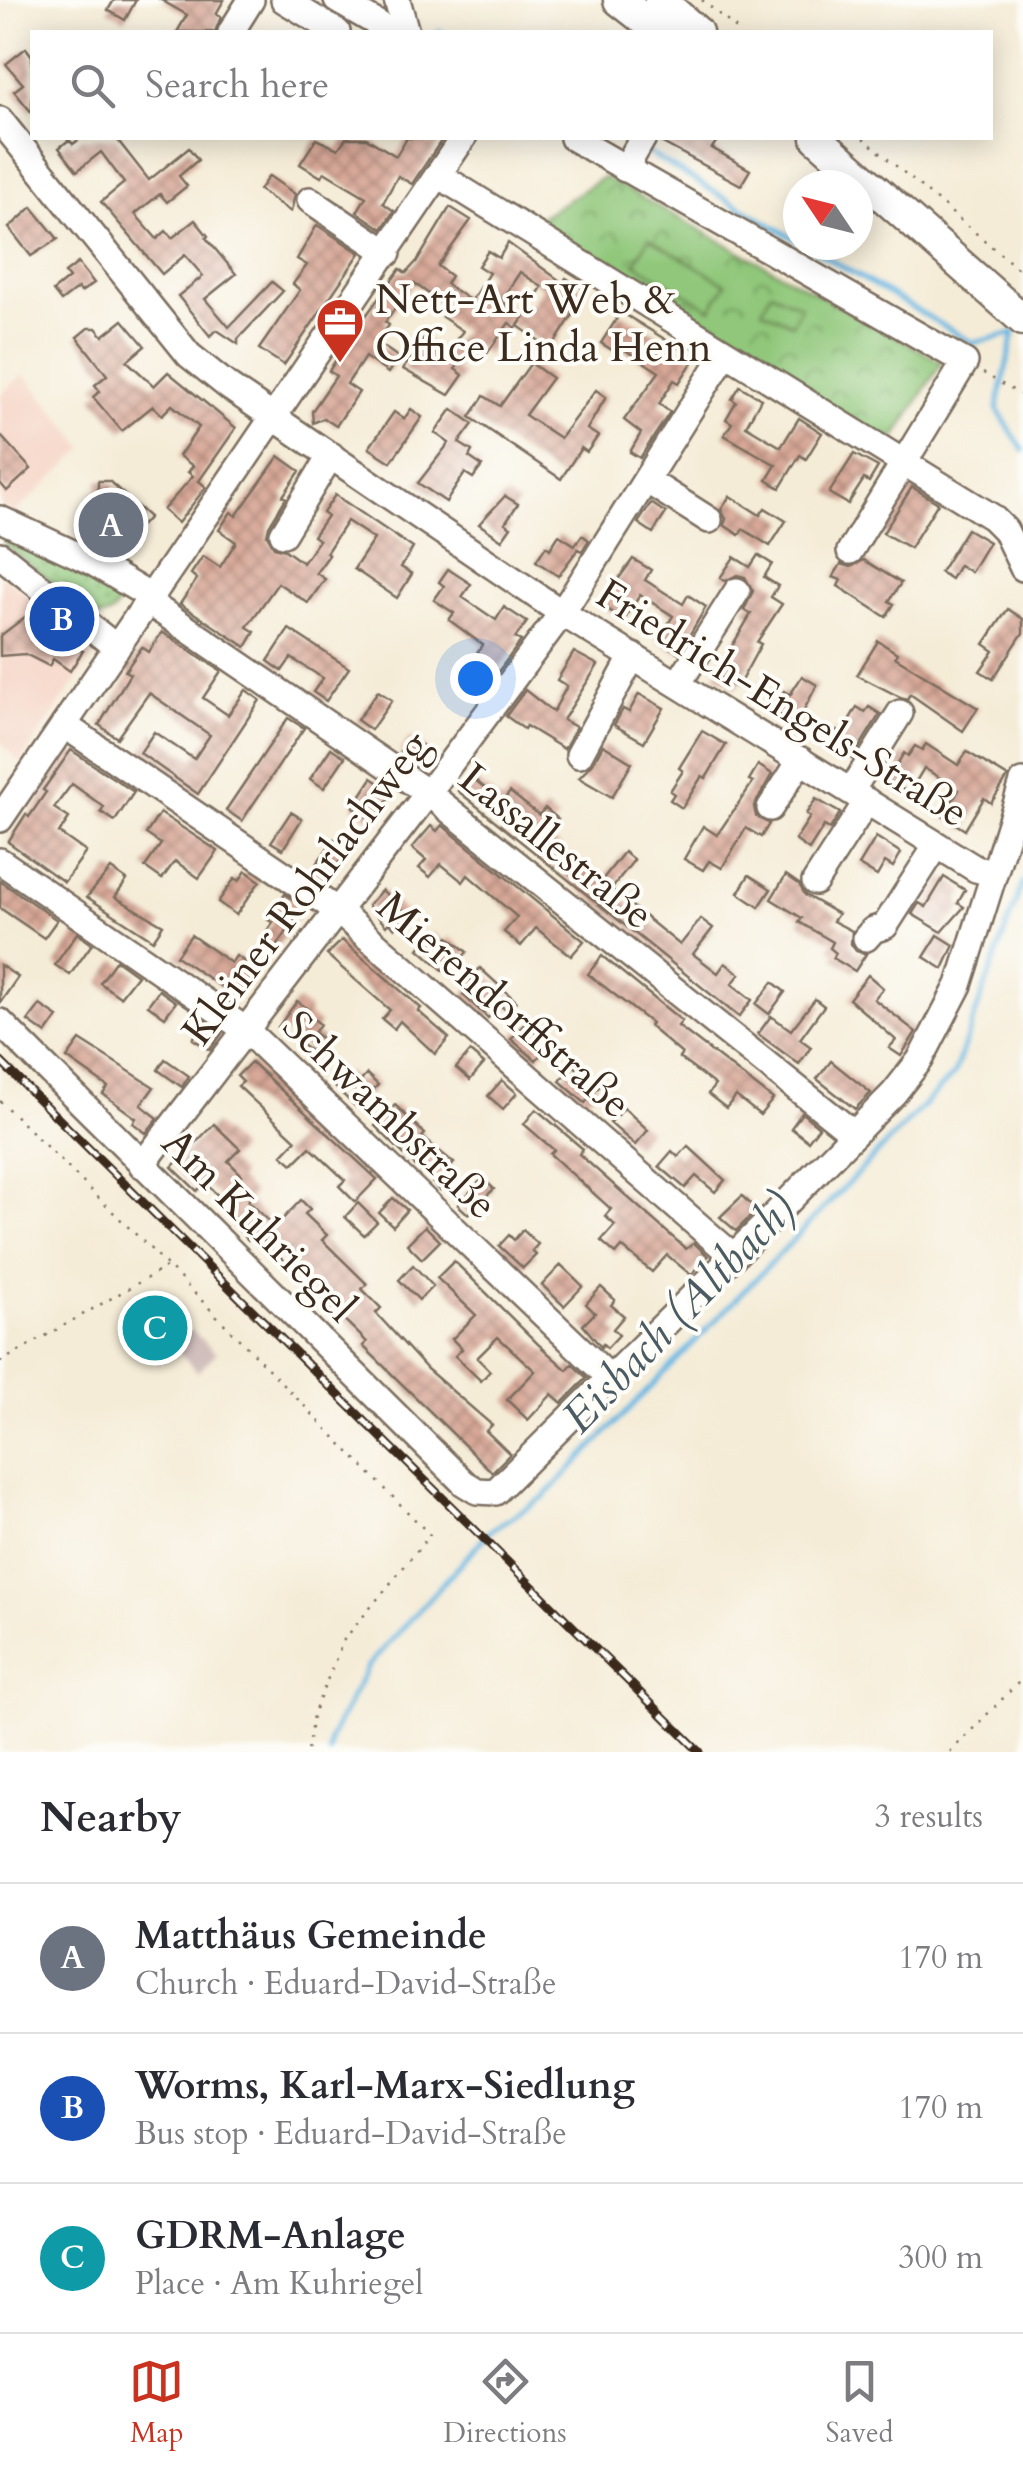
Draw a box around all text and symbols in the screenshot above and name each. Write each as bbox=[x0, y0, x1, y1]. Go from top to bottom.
search box bbox=[30, 30, 993, 140]
icon: search bbox=[65, 58, 120, 113]
text: Search here bbox=[145, 59, 329, 111]
north arrow bbox=[783, 170, 873, 260]
place label: Nett-Art Web & Office Linda Henn bbox=[375, 271, 712, 376]
office icon: Nett-Art Web & Office Linda Henn bbox=[314, 296, 366, 364]
pin: A bbox=[78, 488, 144, 562]
street label: Friedrich-Engels-Straße bbox=[585, 566, 979, 841]
pin: B bbox=[30, 582, 94, 656]
your location bbox=[450, 653, 501, 704]
street label: Kleiner Rohrlachweg bbox=[169, 719, 444, 1057]
street label: Lassallestraße bbox=[447, 750, 665, 942]
street label: Mierendorffstraße bbox=[365, 879, 643, 1131]
street label: Schwambstraße bbox=[270, 998, 510, 1232]
street label: Am Kuhriegel bbox=[149, 1115, 369, 1335]
water label: Eisbach (Altbach) bbox=[549, 1180, 809, 1446]
pin: C bbox=[122, 1290, 188, 1366]
text: Nearby bbox=[40, 1789, 182, 1846]
text: 3 results bbox=[875, 1795, 983, 1839]
text: Matthäus Gemeinde bbox=[135, 1910, 487, 1962]
text: A bbox=[60, 1936, 85, 1980]
text: 170 m bbox=[898, 1936, 983, 1980]
text: Church · Eduard-David-Straße bbox=[135, 1962, 556, 2006]
text: Worms, Karl-Marx-Siedlung bbox=[135, 2060, 635, 2112]
text: B bbox=[61, 2086, 84, 2130]
text: 170 m bbox=[898, 2086, 983, 2130]
text: Bus stop · Eduard-David-Straße bbox=[135, 2112, 567, 2156]
text: GDRM-Anlage bbox=[135, 2210, 406, 2262]
text: C bbox=[60, 2236, 85, 2280]
text: 300 m bbox=[898, 2236, 983, 2280]
text: Place · Am Kuhriegel bbox=[135, 2262, 424, 2306]
tab: Map bbox=[129, 2354, 184, 2452]
tab: Directions bbox=[443, 2354, 567, 2452]
tab: Saved bbox=[826, 2354, 894, 2452]

